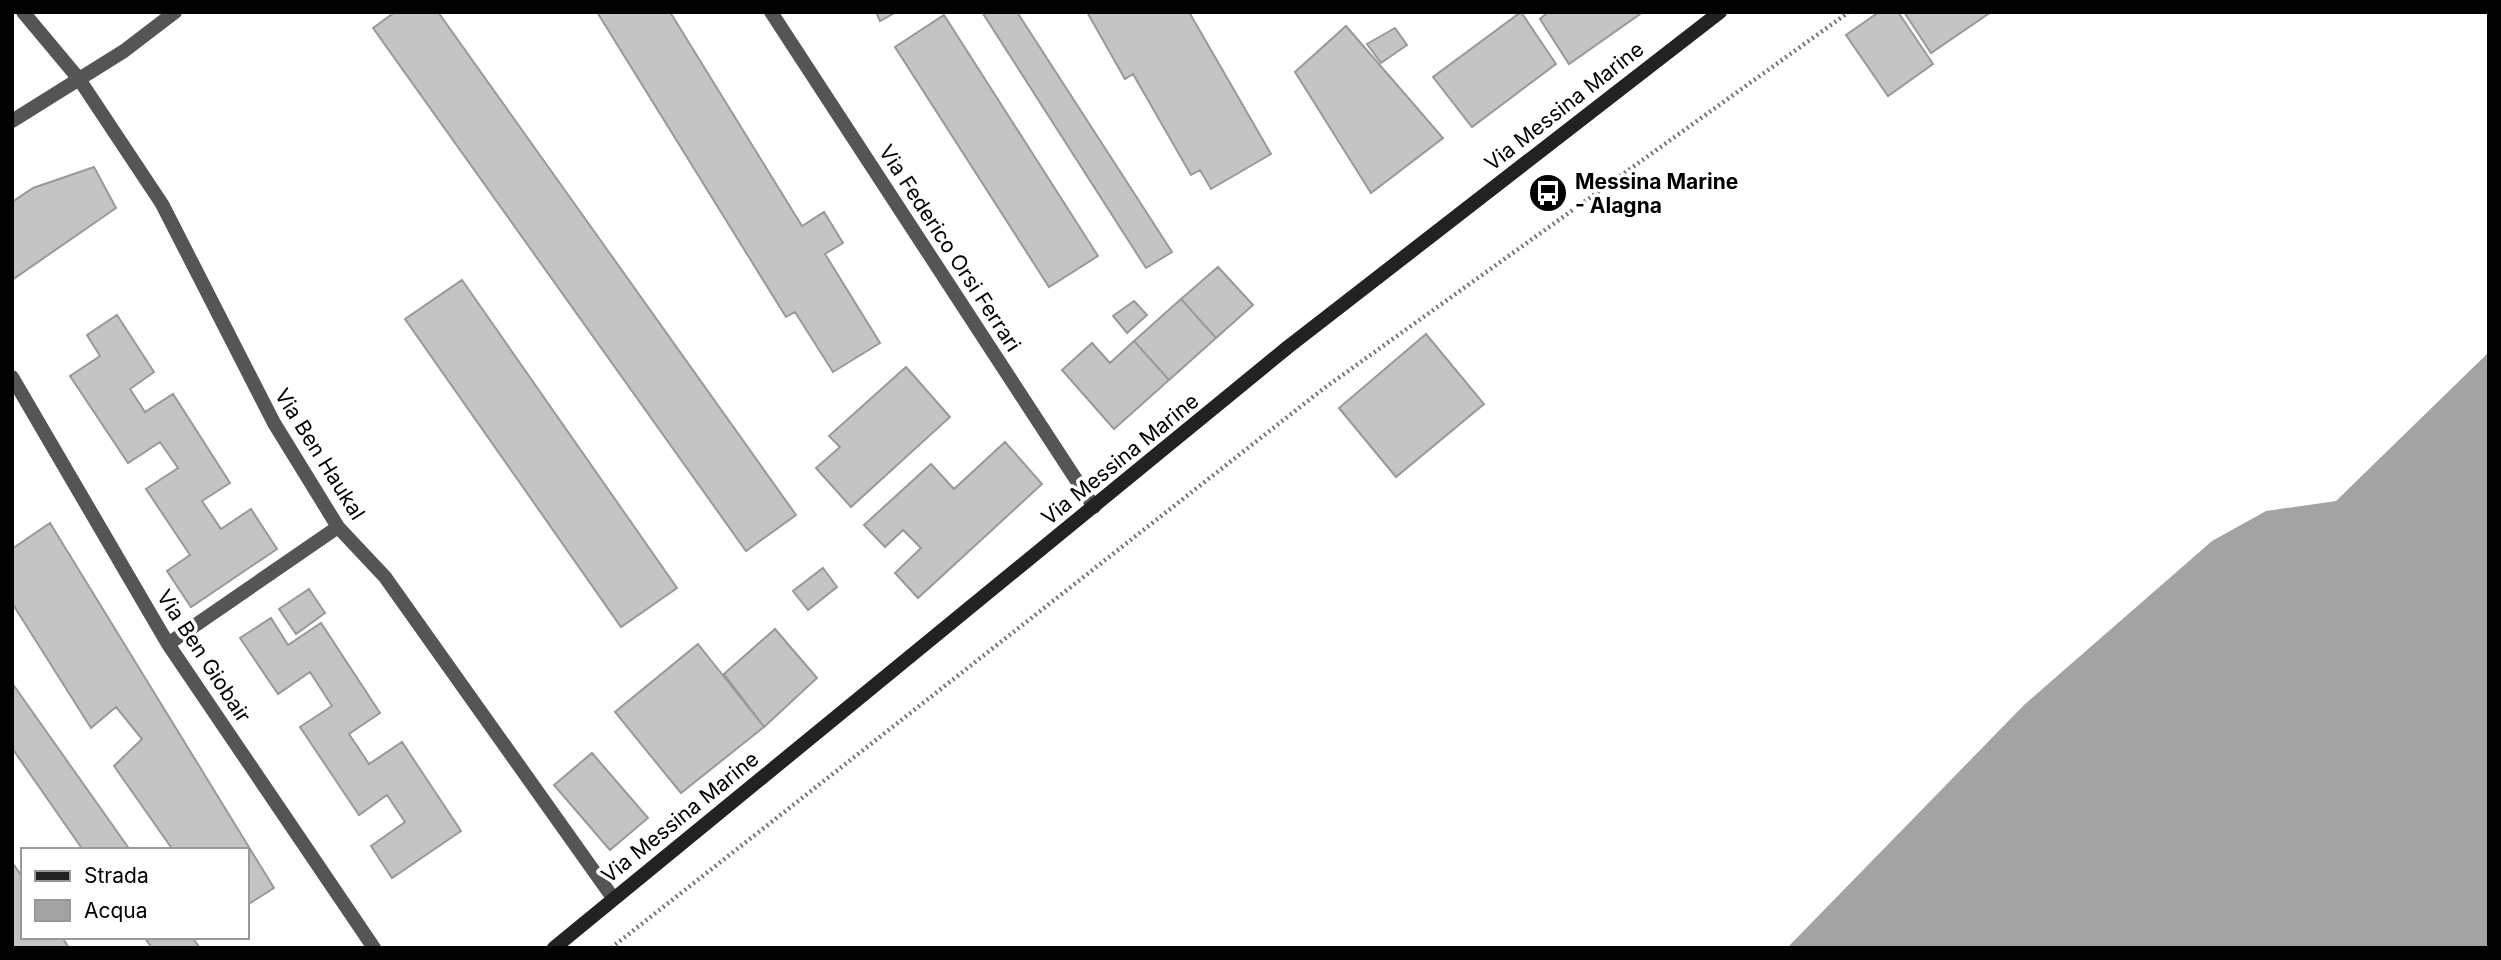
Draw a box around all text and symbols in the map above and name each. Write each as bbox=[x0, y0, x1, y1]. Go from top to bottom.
street label: Via Messina Marine bbox=[1480, 36, 1648, 176]
street label: Via Federico Orsi Ferrari bbox=[874, 140, 1026, 356]
place label: Messina Marine - Alagna bbox=[1575, 169, 1738, 218]
bus stop icon: Messina Marine - Alagna bbox=[1527, 172, 1569, 214]
street label: Via Ben Haukal bbox=[270, 384, 370, 524]
street label: Via Messina Marine bbox=[1037, 388, 1203, 530]
street label: Via Ben Giobair bbox=[152, 585, 256, 727]
street label: Via Messina Marine bbox=[597, 746, 763, 888]
legend bbox=[21, 848, 248, 939]
text: Strada bbox=[84, 863, 149, 888]
text: Acqua bbox=[84, 898, 148, 923]

